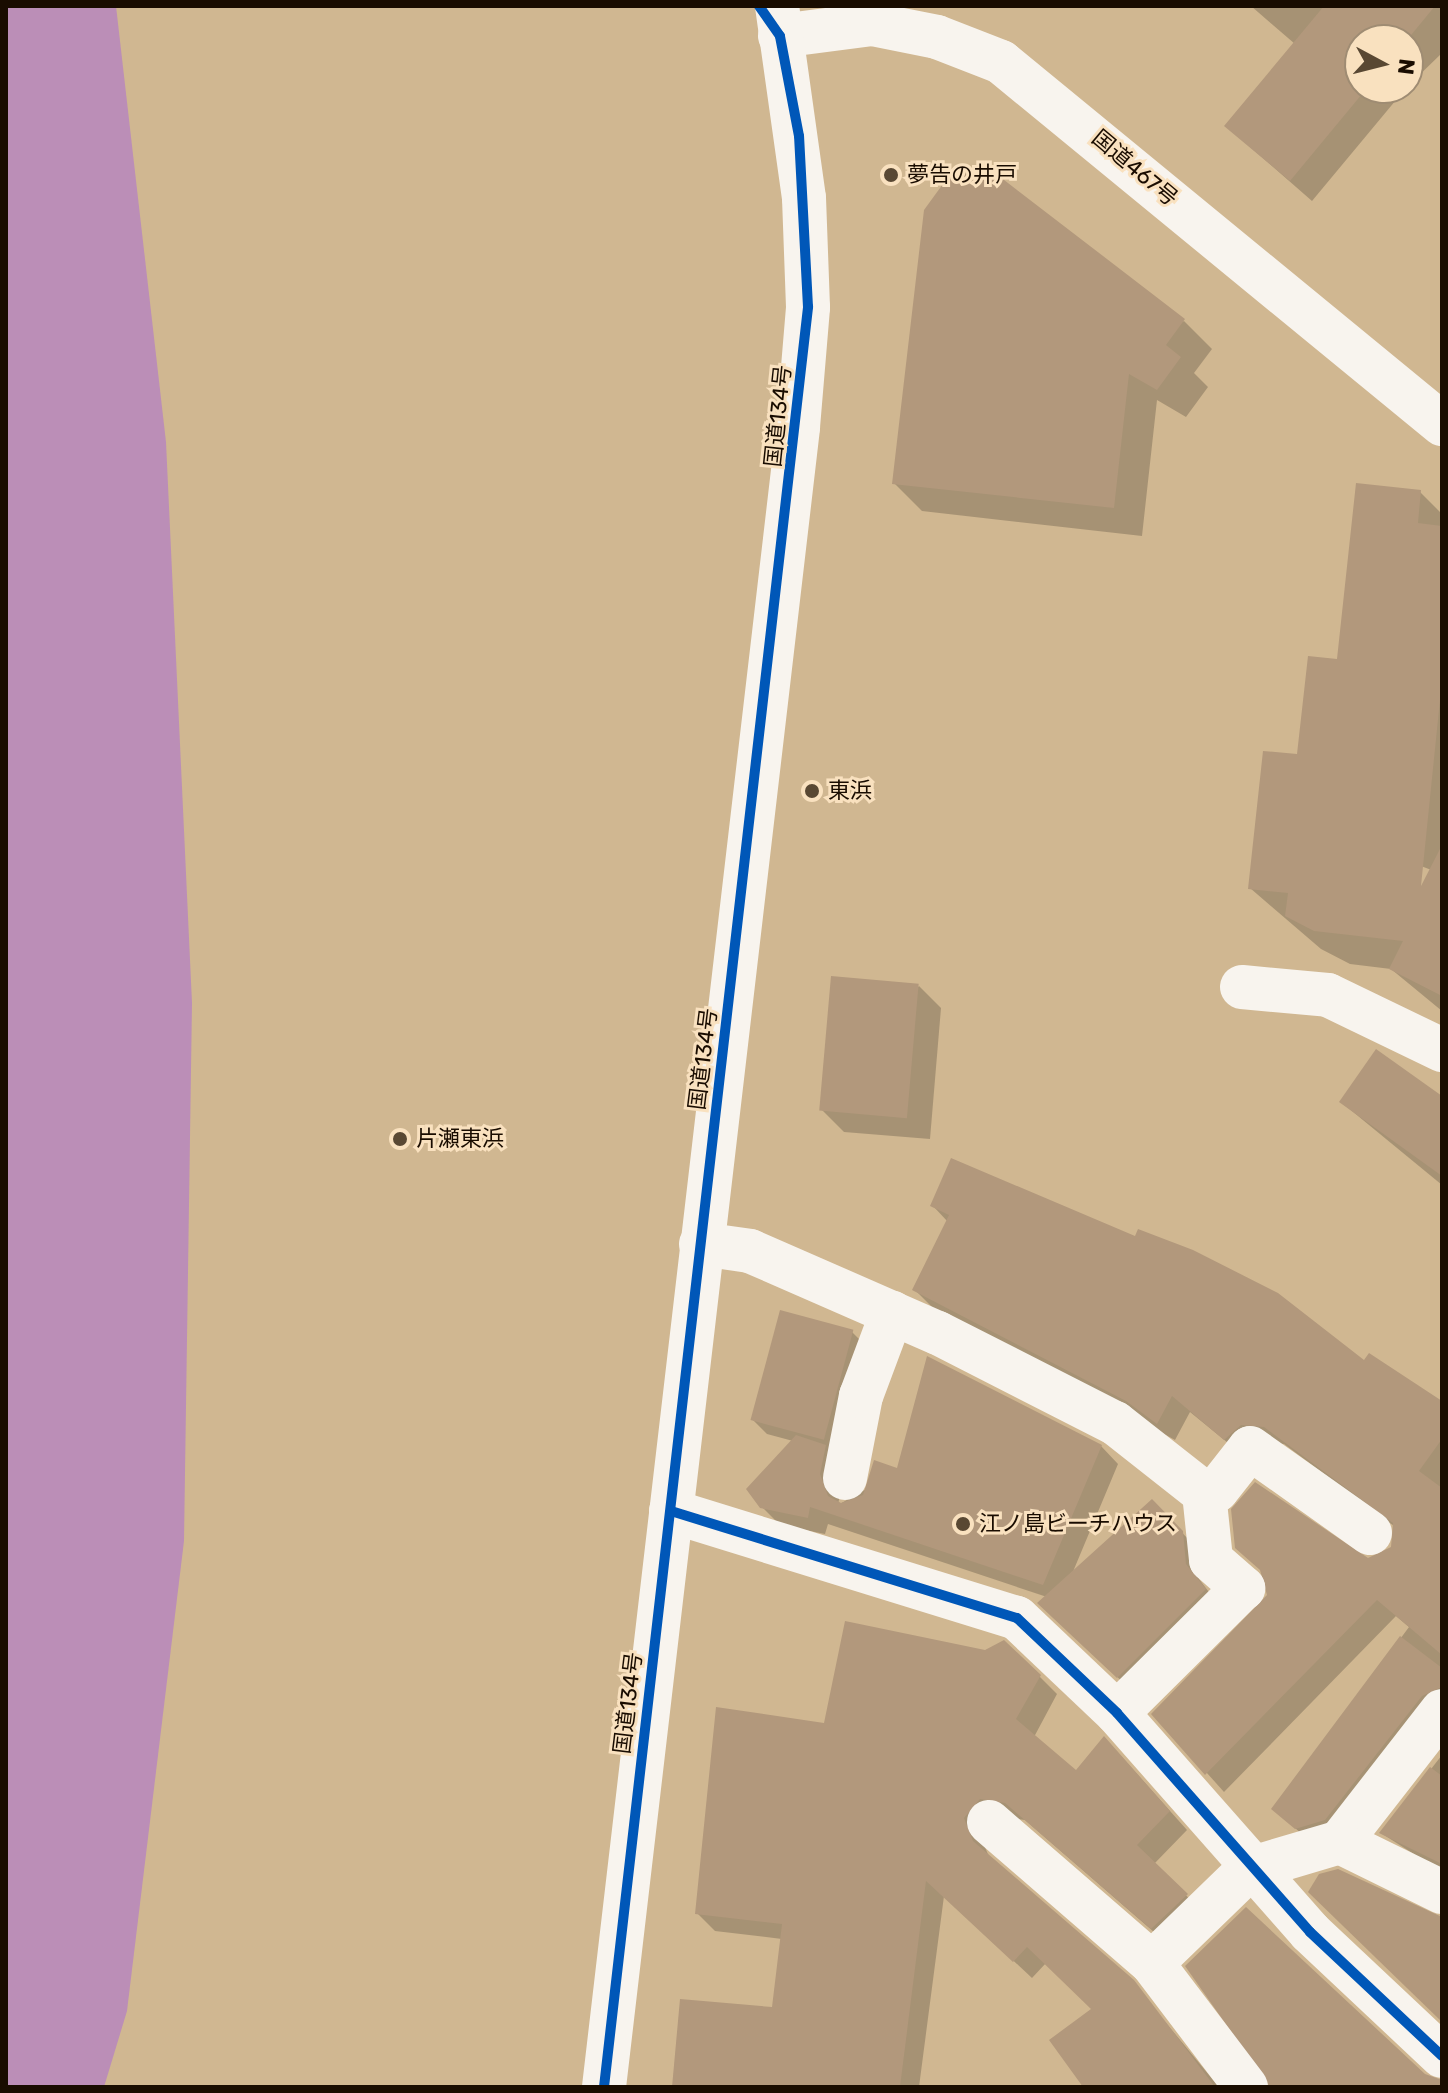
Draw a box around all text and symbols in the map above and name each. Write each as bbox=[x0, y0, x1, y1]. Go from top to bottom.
north arrow bbox=[1344, 24, 1424, 104]
text: N bbox=[1392, 57, 1421, 76]
street label: 国道467号 bbox=[1087, 125, 1183, 211]
place label: 夢告の井戸 bbox=[907, 162, 1017, 188]
marker: 夢告の井戸 bbox=[882, 166, 900, 184]
street label: 国道134号 bbox=[760, 364, 796, 468]
place label: 東浜 bbox=[828, 778, 872, 804]
marker: 東浜 bbox=[803, 782, 821, 800]
street label: 国道134号 bbox=[684, 1007, 722, 1111]
place label: 片瀬東浜 bbox=[416, 1126, 504, 1152]
marker: 片瀬東浜 bbox=[391, 1130, 409, 1148]
place label: 江ノ島ビーチハウス bbox=[979, 1511, 1177, 1537]
marker: 江ノ島ビーチハウス bbox=[954, 1515, 972, 1533]
street label: 国道134号 bbox=[609, 1651, 647, 1755]

